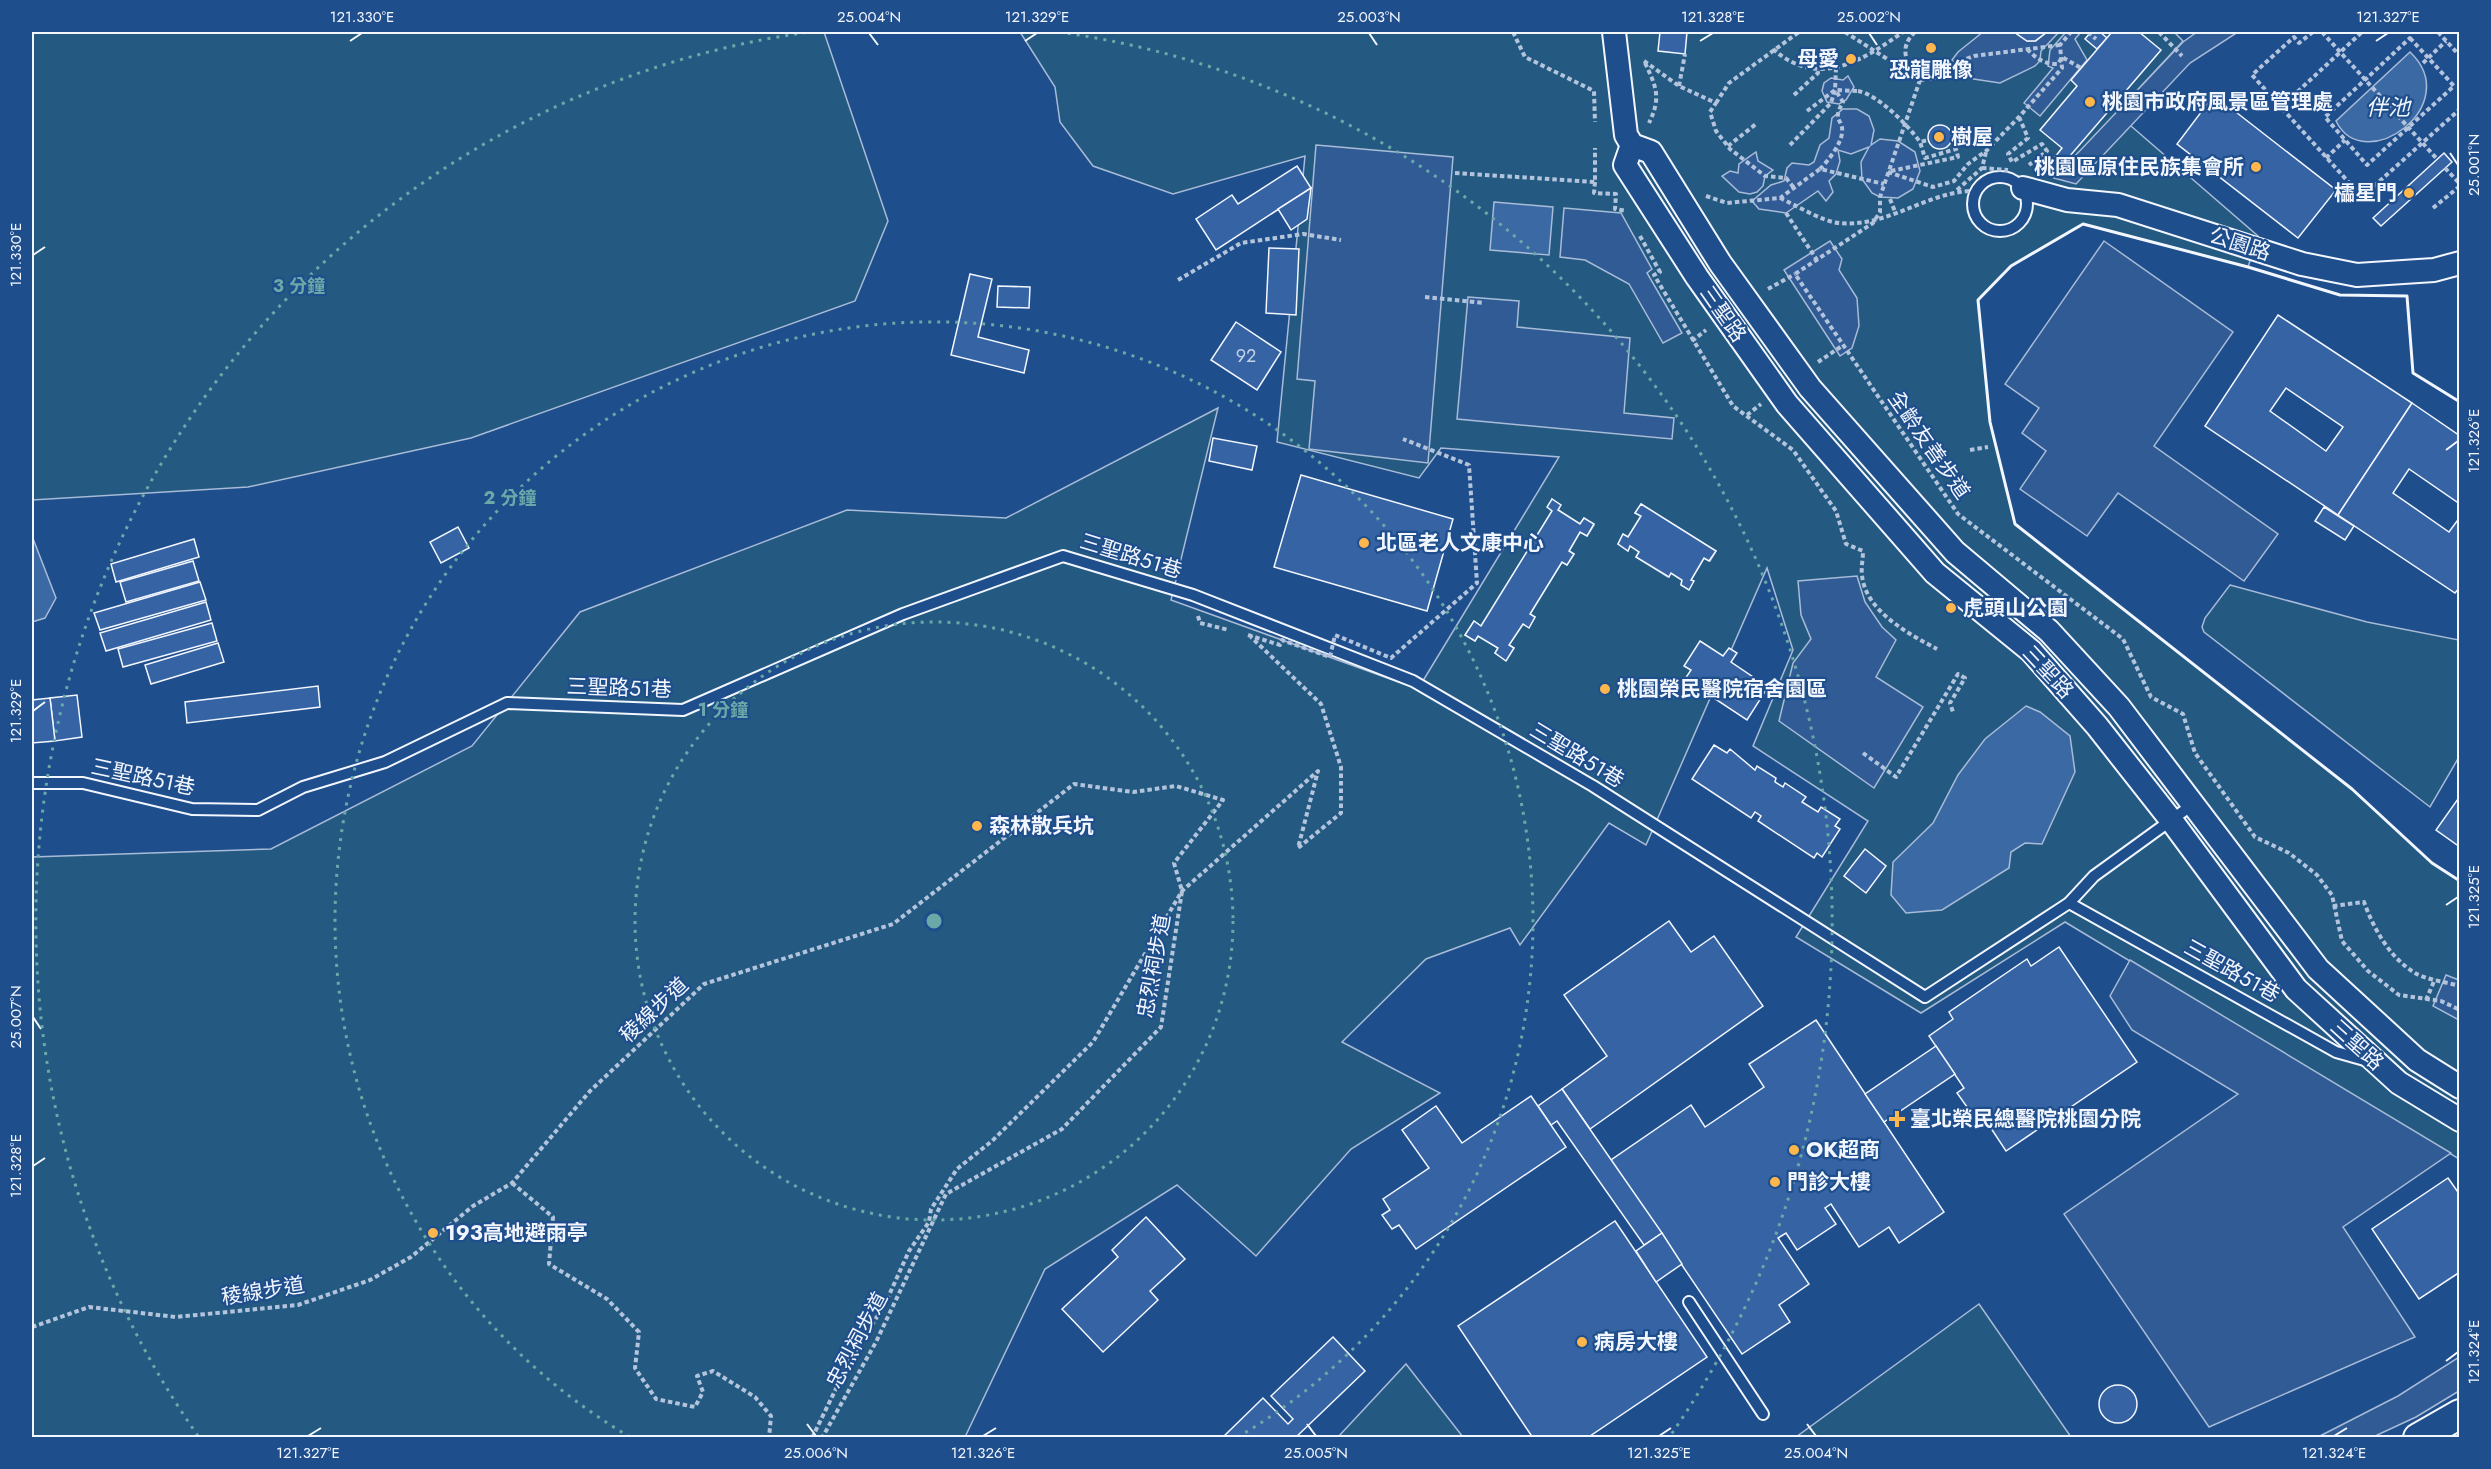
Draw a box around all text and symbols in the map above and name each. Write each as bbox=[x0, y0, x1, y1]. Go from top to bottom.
text: 121.330°E bbox=[330, 6, 394, 28]
text: 25.004°N bbox=[837, 6, 901, 28]
text: 121.329°E bbox=[1005, 6, 1069, 28]
text: 25.003°N bbox=[1337, 6, 1401, 28]
text: 121.328°E bbox=[1681, 6, 1745, 28]
text: 25.002°N bbox=[1837, 6, 1901, 28]
text: 121.327°E bbox=[2356, 6, 2420, 28]
marker: 恐龍雕像 bbox=[1924, 41, 1938, 55]
place label: 母愛 bbox=[1797, 44, 1839, 74]
marker: 母愛 bbox=[1844, 52, 1858, 66]
place label: 恐龍雕像 bbox=[1889, 55, 1973, 85]
place label: 桃園市政府風景區管理處 bbox=[2102, 87, 2333, 117]
water label: 伴池 bbox=[2366, 91, 2412, 123]
marker: 桃園市政府風景區管理處 bbox=[2083, 95, 2097, 109]
place label: 樹屋 bbox=[1951, 122, 1993, 152]
marker: 樹屋 bbox=[1932, 130, 1946, 144]
text: 25.001°N bbox=[2463, 134, 2485, 196]
place label: 桃園區原住民族集會所 bbox=[2034, 152, 2244, 182]
marker: 桃園區原住民族集會所 bbox=[2249, 160, 2263, 174]
place label: 櫺星門 bbox=[2334, 178, 2397, 208]
marker: 櫺星門 bbox=[2402, 186, 2416, 200]
street label: 公園路 bbox=[2205, 220, 2275, 268]
text: 121.330°E bbox=[5, 223, 27, 287]
text: 3 分鐘 bbox=[273, 273, 325, 299]
street label: 三聖路 bbox=[1693, 280, 1753, 348]
house number: 92 bbox=[1236, 343, 1256, 369]
street label: 全齡友善步道 bbox=[1881, 385, 1977, 505]
text: 121.326°E bbox=[2463, 409, 2485, 473]
text: 2 分鐘 bbox=[483, 485, 537, 511]
street label: 三聖路51巷 bbox=[1076, 526, 1186, 586]
place label: 北區老人文康中心 bbox=[1376, 528, 1544, 558]
marker: 北區老人文康中心 bbox=[1357, 536, 1371, 550]
place label: 虎頭山公園 bbox=[1963, 593, 2068, 623]
marker: 虎頭山公園 bbox=[1944, 601, 1958, 615]
street label: 三聖路 bbox=[2016, 639, 2080, 705]
street label: 三聖路51巷 bbox=[566, 671, 672, 705]
place label: 桃園榮民醫院宿舍園區 bbox=[1617, 674, 1827, 704]
text: 121.329°E bbox=[5, 679, 27, 743]
marker: 桃園榮民醫院宿舍園區 bbox=[1598, 682, 1612, 696]
text: 1 分鐘 bbox=[698, 697, 748, 723]
street label: 三聖路51巷 bbox=[1524, 715, 1630, 795]
street label: 三聖路51巷 bbox=[88, 751, 198, 803]
place label: 森林散兵坑 bbox=[989, 811, 1094, 841]
marker: 森林散兵坑 bbox=[970, 819, 984, 833]
text: 121.325°E bbox=[2463, 865, 2485, 929]
centre of rings bbox=[924, 911, 944, 931]
street label: 忠烈祠步道 bbox=[1130, 912, 1178, 1020]
street label: 三聖路51巷 bbox=[2179, 932, 2285, 1010]
street label: 稜線步道 bbox=[613, 970, 695, 1050]
text: 25.007°N bbox=[5, 985, 27, 1049]
street label: 三聖路 bbox=[2324, 1013, 2390, 1077]
place label: 臺北榮民總醫院桃園分院 bbox=[1910, 1104, 2141, 1134]
marker: 臺北榮民總醫院桃園分院 bbox=[1888, 1110, 1906, 1128]
text: 121.328°E bbox=[5, 1134, 27, 1198]
place label: OK超商 bbox=[1806, 1135, 1880, 1165]
marker: OK超商 bbox=[1787, 1143, 1801, 1157]
place label: 門診大樓 bbox=[1787, 1167, 1871, 1197]
marker: 門診大樓 bbox=[1768, 1175, 1782, 1189]
place label: 193高地避雨亭 bbox=[445, 1218, 588, 1248]
marker: 193高地避雨亭 bbox=[426, 1226, 440, 1240]
street label: 稜線步道 bbox=[219, 1270, 307, 1312]
street label: 忠烈祠步道 bbox=[819, 1287, 895, 1393]
text: 121.324°E bbox=[2463, 1320, 2485, 1384]
place label: 病房大樓 bbox=[1594, 1327, 1678, 1357]
marker: 病房大樓 bbox=[1575, 1335, 1589, 1349]
text: 121.327°E bbox=[276, 1442, 340, 1464]
text: 25.006°N bbox=[784, 1442, 848, 1464]
text: 121.326°E bbox=[951, 1442, 1015, 1464]
text: 25.005°N bbox=[1284, 1442, 1348, 1464]
text: 121.325°E bbox=[1627, 1442, 1691, 1464]
text: 25.004°N bbox=[1784, 1442, 1848, 1464]
text: 121.324°E bbox=[2302, 1442, 2366, 1464]

